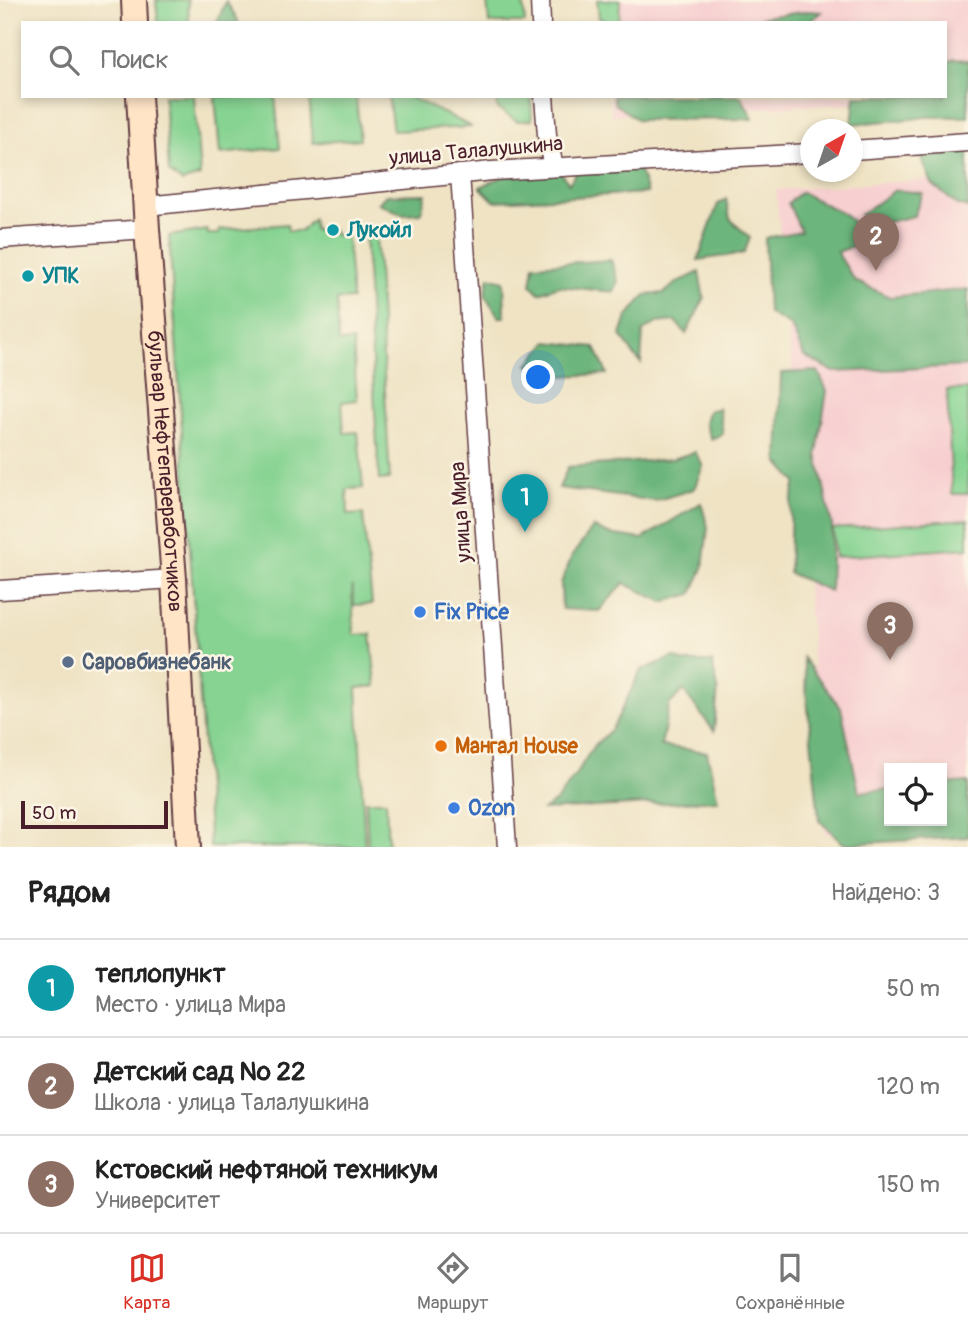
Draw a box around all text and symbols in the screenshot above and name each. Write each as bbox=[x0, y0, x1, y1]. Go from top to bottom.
search box bbox=[21, 21, 947, 98]
icon: search bbox=[45, 41, 83, 79]
text: Поиск bbox=[101, 44, 169, 76]
north arrow bbox=[800, 119, 863, 182]
street label: улица Талалушкина bbox=[387, 130, 564, 172]
pin: 2 bbox=[853, 213, 899, 271]
place label: Лукойл bbox=[346, 217, 412, 244]
marker: Лукойл bbox=[325, 222, 341, 238]
place label: УПК bbox=[42, 263, 79, 290]
marker: УПК bbox=[20, 268, 36, 284]
street label: бульвар Нефтепереработчиков bbox=[141, 329, 189, 613]
your location bbox=[521, 360, 555, 394]
street label: улица Мира bbox=[444, 461, 478, 564]
pin: 1 bbox=[502, 474, 548, 532]
place label: Fix Price bbox=[434, 599, 510, 626]
pin: 3 bbox=[867, 602, 913, 660]
marker: Fix Price bbox=[412, 604, 428, 620]
place label: Саровбизнебанк bbox=[82, 649, 232, 676]
marker: Саровбизнебанк bbox=[60, 654, 76, 670]
place label: Мангал House bbox=[455, 733, 578, 760]
marker: Мангал House bbox=[433, 738, 449, 754]
map controls bbox=[884, 763, 947, 826]
button: locate bbox=[884, 763, 947, 826]
place label: Ozon bbox=[468, 795, 515, 822]
scale bar bbox=[21, 798, 168, 830]
marker: Ozon bbox=[446, 800, 462, 816]
text: 50 m bbox=[32, 801, 76, 825]
text: Рядом bbox=[28, 874, 111, 911]
text: Найдено: 3 bbox=[831, 878, 940, 907]
text: теплопункт bbox=[95, 958, 225, 990]
text: 1 bbox=[47, 974, 56, 1003]
text: 50 m bbox=[886, 974, 940, 1003]
text: Место · улица Мира bbox=[95, 990, 286, 1019]
text: Детский сад № 22 bbox=[95, 1056, 306, 1088]
text: 2 bbox=[45, 1072, 57, 1101]
text: 120 m bbox=[877, 1072, 940, 1101]
text: Школа · улица Талалушкина bbox=[95, 1088, 369, 1117]
text: Кстовский нефтяной техникум bbox=[95, 1154, 438, 1186]
text: 3 bbox=[45, 1170, 57, 1199]
text: 150 m bbox=[877, 1170, 940, 1199]
text: Университет bbox=[95, 1186, 220, 1215]
tab: Карта bbox=[123, 1249, 170, 1315]
tab: Маршрут bbox=[417, 1249, 489, 1315]
tab: Сохранённые bbox=[735, 1249, 845, 1315]

